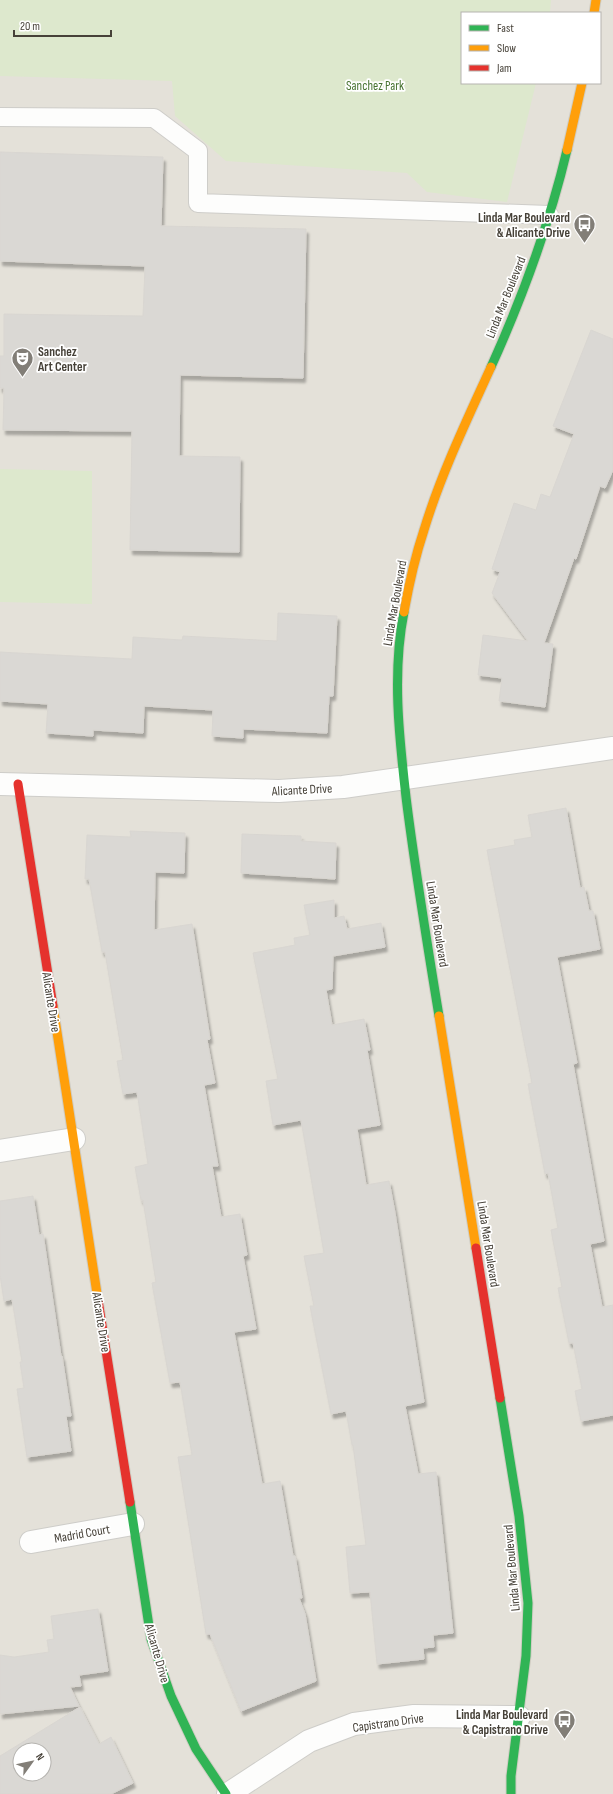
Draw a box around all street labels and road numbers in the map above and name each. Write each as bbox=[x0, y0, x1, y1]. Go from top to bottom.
street label: Linda Mar Boulevard bbox=[482, 254, 530, 341]
street label: Linda Mar Boulevard bbox=[380, 559, 410, 647]
street label: Alicante Drive bbox=[270, 780, 333, 800]
street label: Linda Mar Boulevard bbox=[422, 880, 452, 968]
street label: Alicante Drive bbox=[38, 970, 64, 1033]
street label: Linda Mar Boulevard bbox=[473, 1200, 503, 1288]
street label: Alicante Drive bbox=[88, 1290, 114, 1353]
street label: Madrid Court bbox=[53, 1521, 111, 1547]
street label: Linda Mar Boulevard bbox=[500, 1524, 524, 1612]
street label: Alicante Drive bbox=[141, 1621, 173, 1685]
street label: Capistrano Drive bbox=[351, 1710, 425, 1736]

